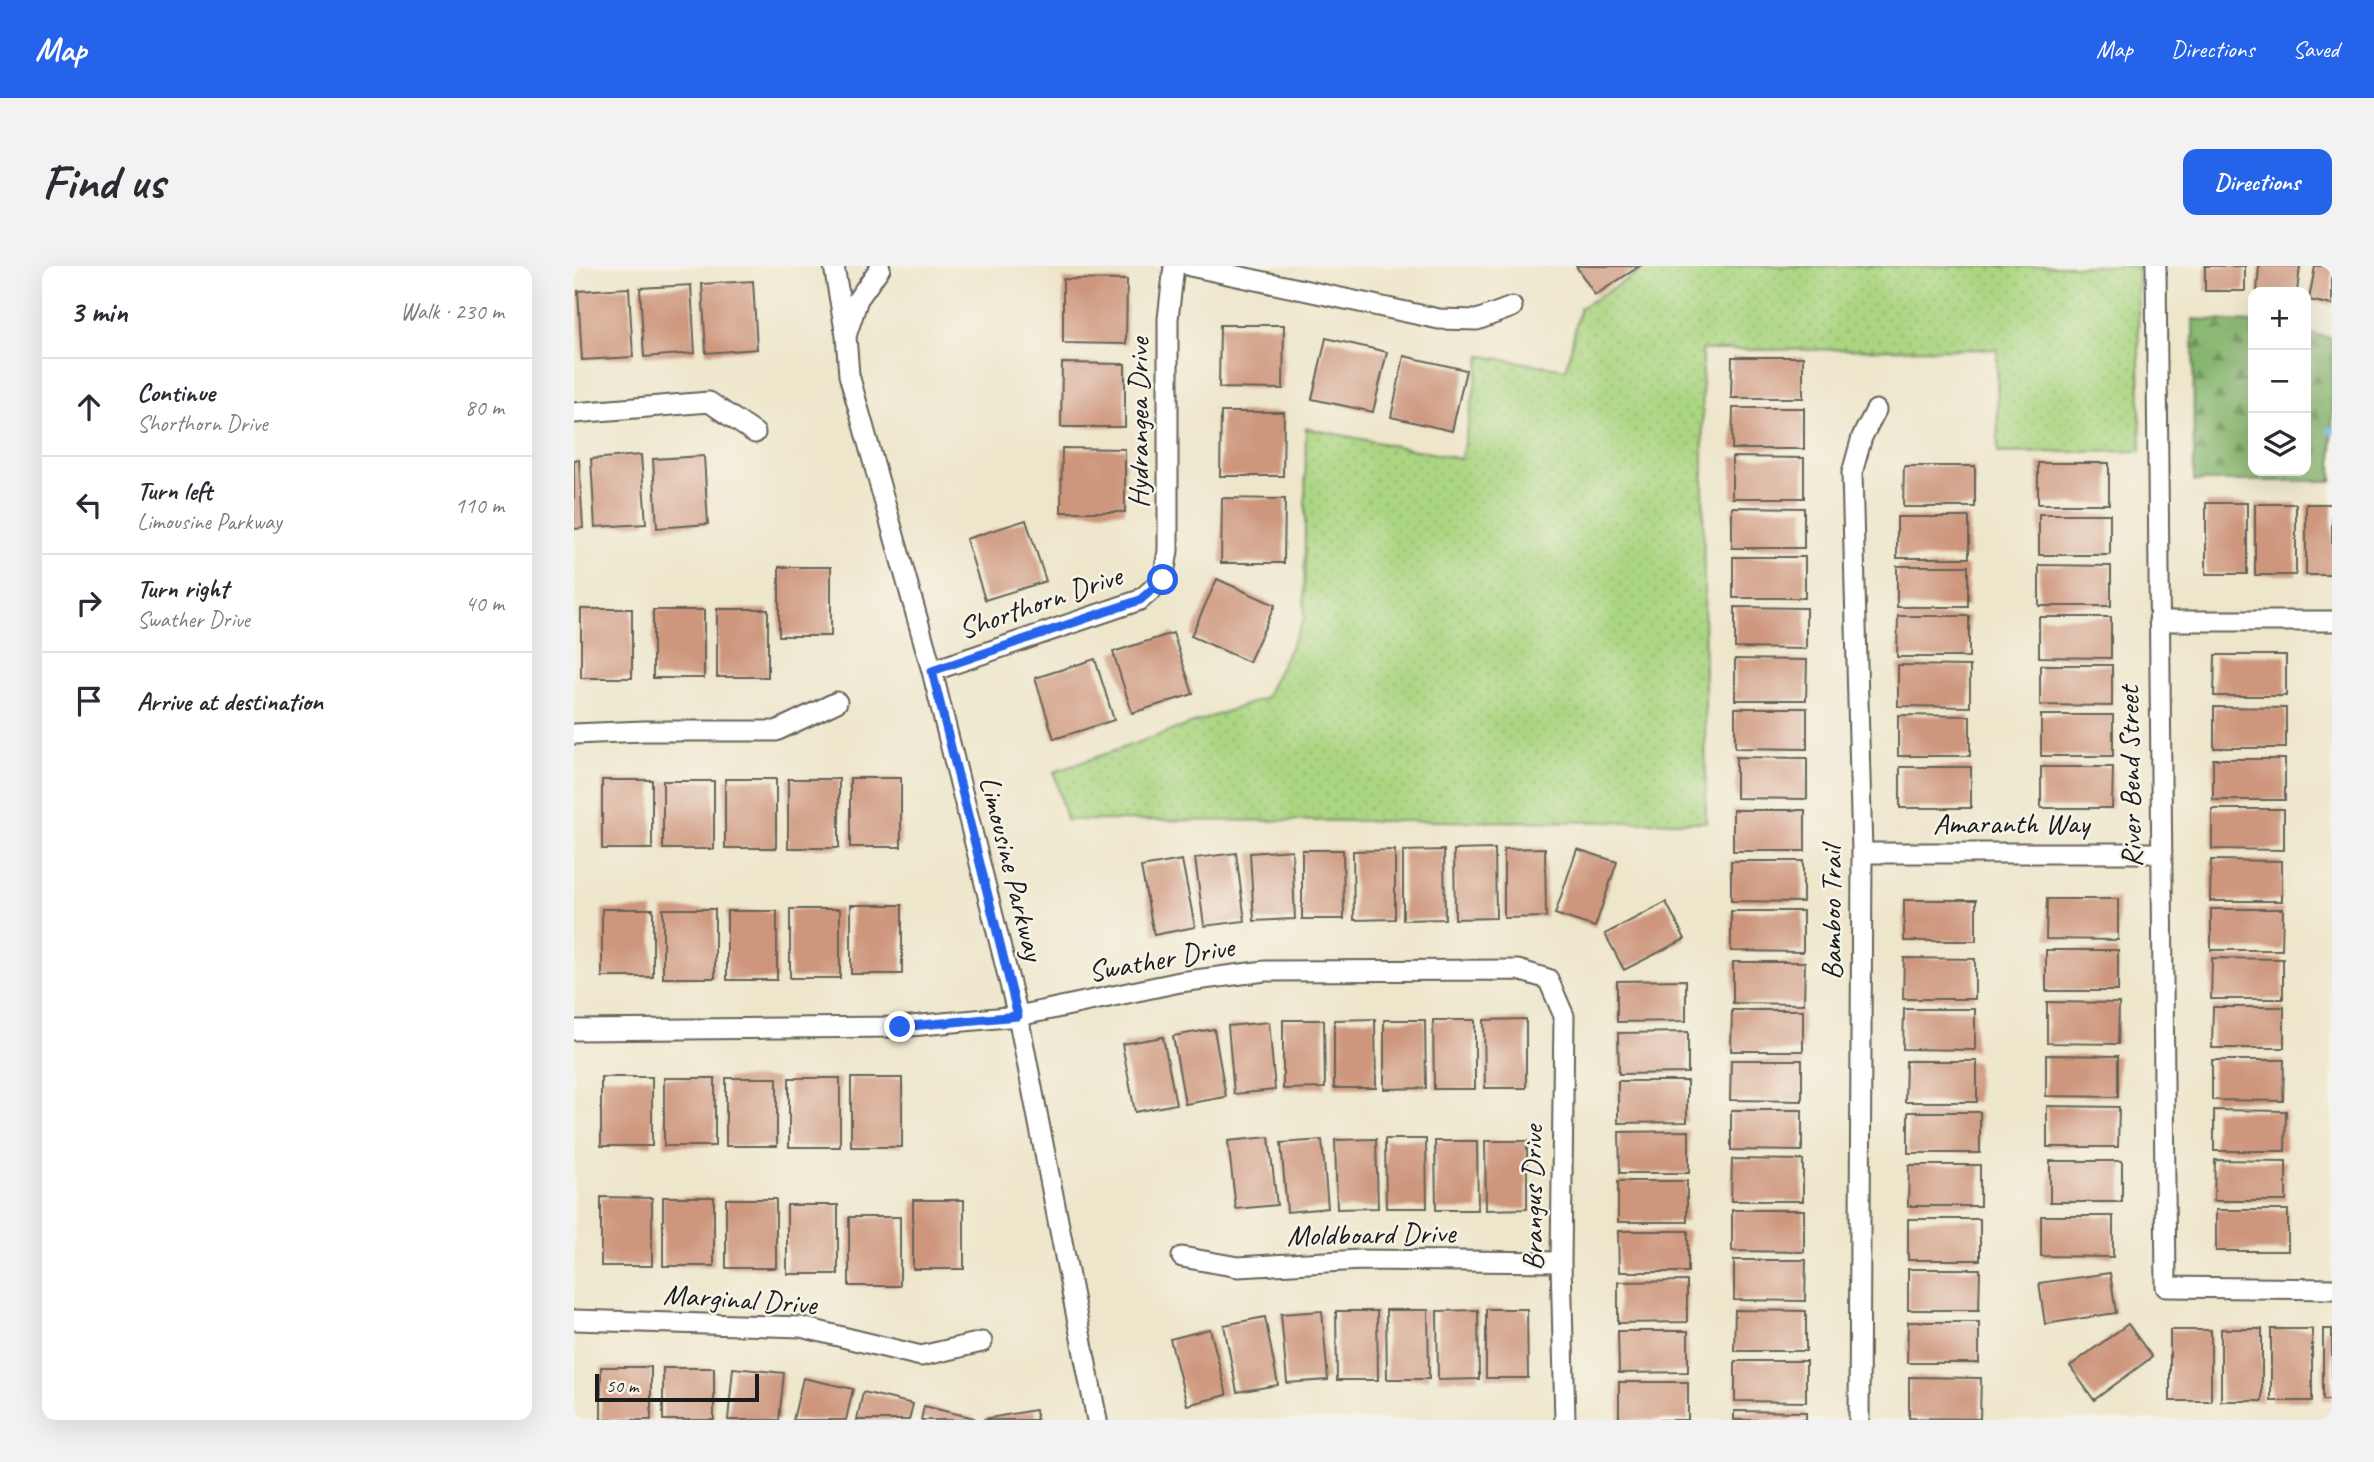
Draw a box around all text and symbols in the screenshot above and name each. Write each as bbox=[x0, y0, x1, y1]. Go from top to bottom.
text: Map bbox=[35, 28, 86, 70]
text: Map bbox=[2096, 34, 2133, 64]
text: Directions bbox=[2171, 34, 2254, 64]
text: Saved bbox=[2292, 34, 2339, 64]
button: Directions bbox=[2183, 149, 2332, 215]
text: Find us bbox=[42, 151, 164, 213]
map controls bbox=[2248, 287, 2311, 476]
button: + bbox=[2248, 287, 2311, 350]
text: 3 min bbox=[70, 293, 127, 331]
text: Walk · 230 m bbox=[400, 297, 504, 326]
street label: Hydrangea Drive bbox=[1119, 336, 1157, 508]
button: − bbox=[2248, 350, 2311, 413]
text: Continue bbox=[137, 376, 215, 409]
icon: ahead bbox=[70, 388, 108, 426]
text: 80 m bbox=[465, 393, 504, 422]
text: Shorthorn Drive bbox=[137, 409, 268, 438]
button: layers bbox=[2248, 413, 2311, 476]
text: Turn left bbox=[137, 474, 212, 507]
icon: left bbox=[70, 486, 108, 524]
text: 110 m bbox=[455, 491, 504, 520]
text: Limousine Parkway bbox=[137, 507, 282, 536]
street label: Shorthorn Drive bbox=[953, 556, 1129, 648]
route start bbox=[1147, 564, 1178, 595]
text: Turn right bbox=[137, 572, 228, 605]
icon: right bbox=[70, 584, 108, 622]
text: 40 m bbox=[465, 589, 504, 618]
text: Swather Drive bbox=[137, 605, 250, 634]
icon: arrive bbox=[70, 682, 108, 720]
street label: River Bend Street bbox=[2109, 683, 2151, 868]
text: Arrive at destination bbox=[137, 685, 323, 718]
street label: Limousine Parkway bbox=[971, 772, 1054, 967]
street label: Amaranth Way bbox=[1933, 804, 2092, 842]
street label: Bamboo Trail bbox=[1812, 841, 1850, 980]
street label: Swather Drive bbox=[1085, 927, 1239, 990]
route end bbox=[884, 1011, 915, 1042]
street label: Brangus Drive bbox=[1513, 1123, 1551, 1271]
street label: Moldboard Drive bbox=[1286, 1213, 1458, 1254]
street label: Marginal Drive bbox=[662, 1275, 820, 1323]
scale bar bbox=[595, 1371, 760, 1403]
text: 50 m bbox=[606, 1374, 638, 1398]

